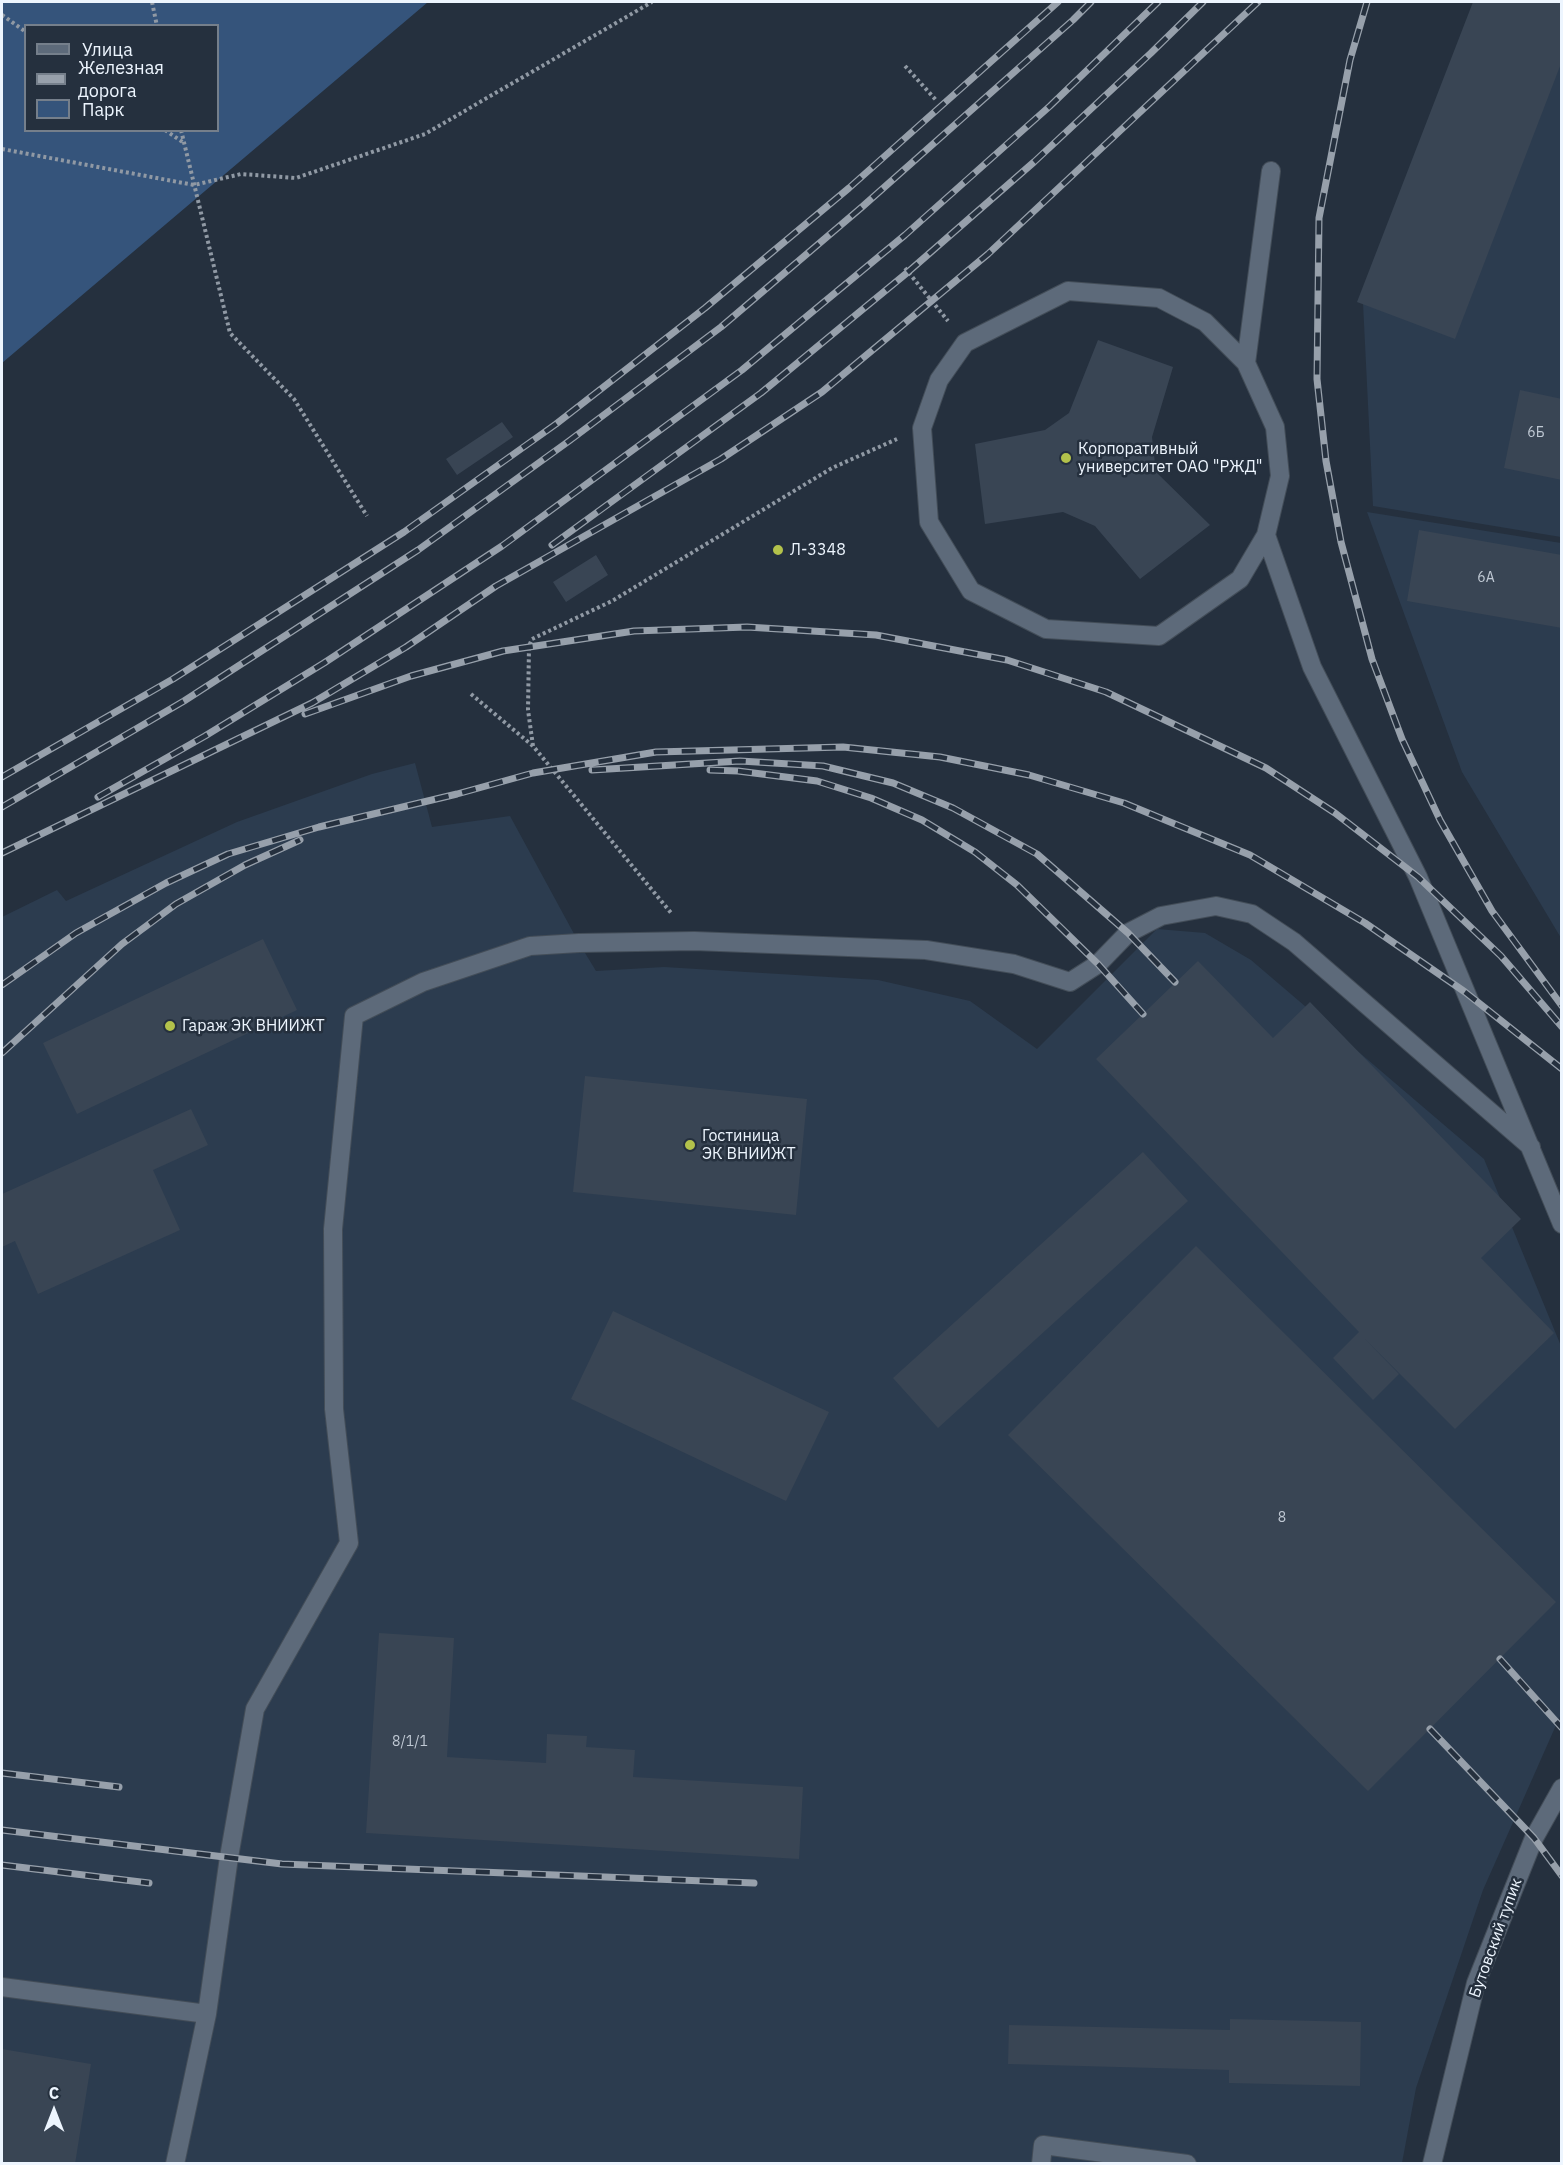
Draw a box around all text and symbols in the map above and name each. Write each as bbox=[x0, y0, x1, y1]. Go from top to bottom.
legend bbox=[24, 24, 219, 132]
text: Улица bbox=[82, 38, 133, 61]
text: Железная дорога bbox=[78, 56, 164, 102]
text: Парк bbox=[82, 98, 124, 121]
house number: 6Б bbox=[1527, 425, 1545, 441]
place label: Корпоративный университет ОАО "РЖД" bbox=[1078, 439, 1262, 477]
marker: Корпоративный университет ОАО "РЖД" bbox=[1059, 451, 1073, 465]
place label: Л-3348 bbox=[790, 540, 846, 560]
marker: Л-3348 bbox=[771, 543, 785, 557]
house number: 6А bbox=[1477, 570, 1495, 586]
place label: Гараж ЭК ВНИИЖТ bbox=[182, 1016, 325, 1036]
marker: Гараж ЭК ВНИИЖТ bbox=[163, 1019, 177, 1033]
place label: Гостиница ЭК ВНИИЖТ bbox=[702, 1126, 796, 1164]
marker: Гостиница ЭК ВНИИЖТ bbox=[683, 1138, 697, 1152]
house number: 8 bbox=[1278, 1510, 1286, 1526]
house number: 8/1/1 bbox=[392, 1734, 428, 1750]
street label: Бутовский тупик bbox=[1465, 1876, 1527, 2000]
north arrow bbox=[24, 2081, 84, 2141]
text: С bbox=[49, 2083, 59, 2103]

